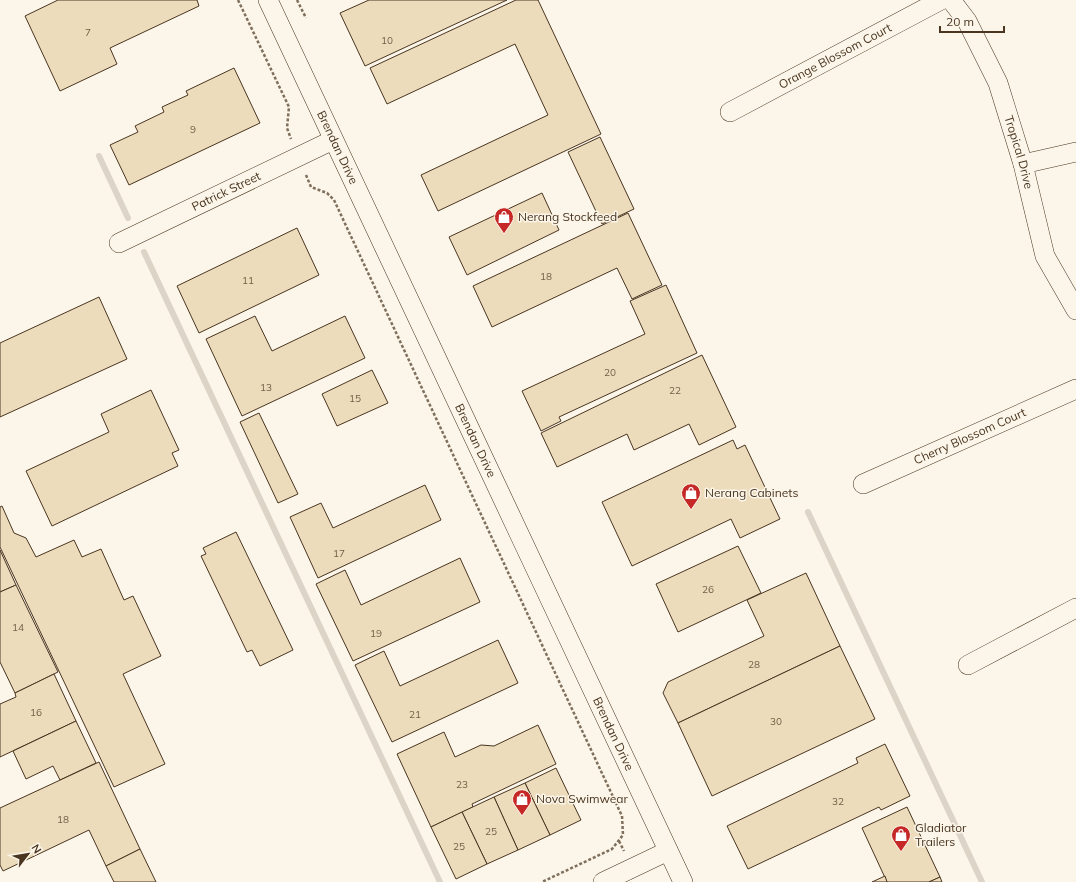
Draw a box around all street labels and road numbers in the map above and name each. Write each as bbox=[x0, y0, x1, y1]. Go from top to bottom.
street label: Orange Blossom Court bbox=[776, 20, 894, 92]
street label: Brendan Drive bbox=[314, 108, 362, 187]
street label: Tropical Drive bbox=[1001, 114, 1037, 190]
street label: Patrick Street bbox=[189, 168, 263, 214]
street label: Brendan Drive bbox=[452, 401, 500, 480]
street label: Cherry Blossom Court bbox=[911, 404, 1028, 467]
street label: Brendan Drive bbox=[590, 694, 637, 773]

